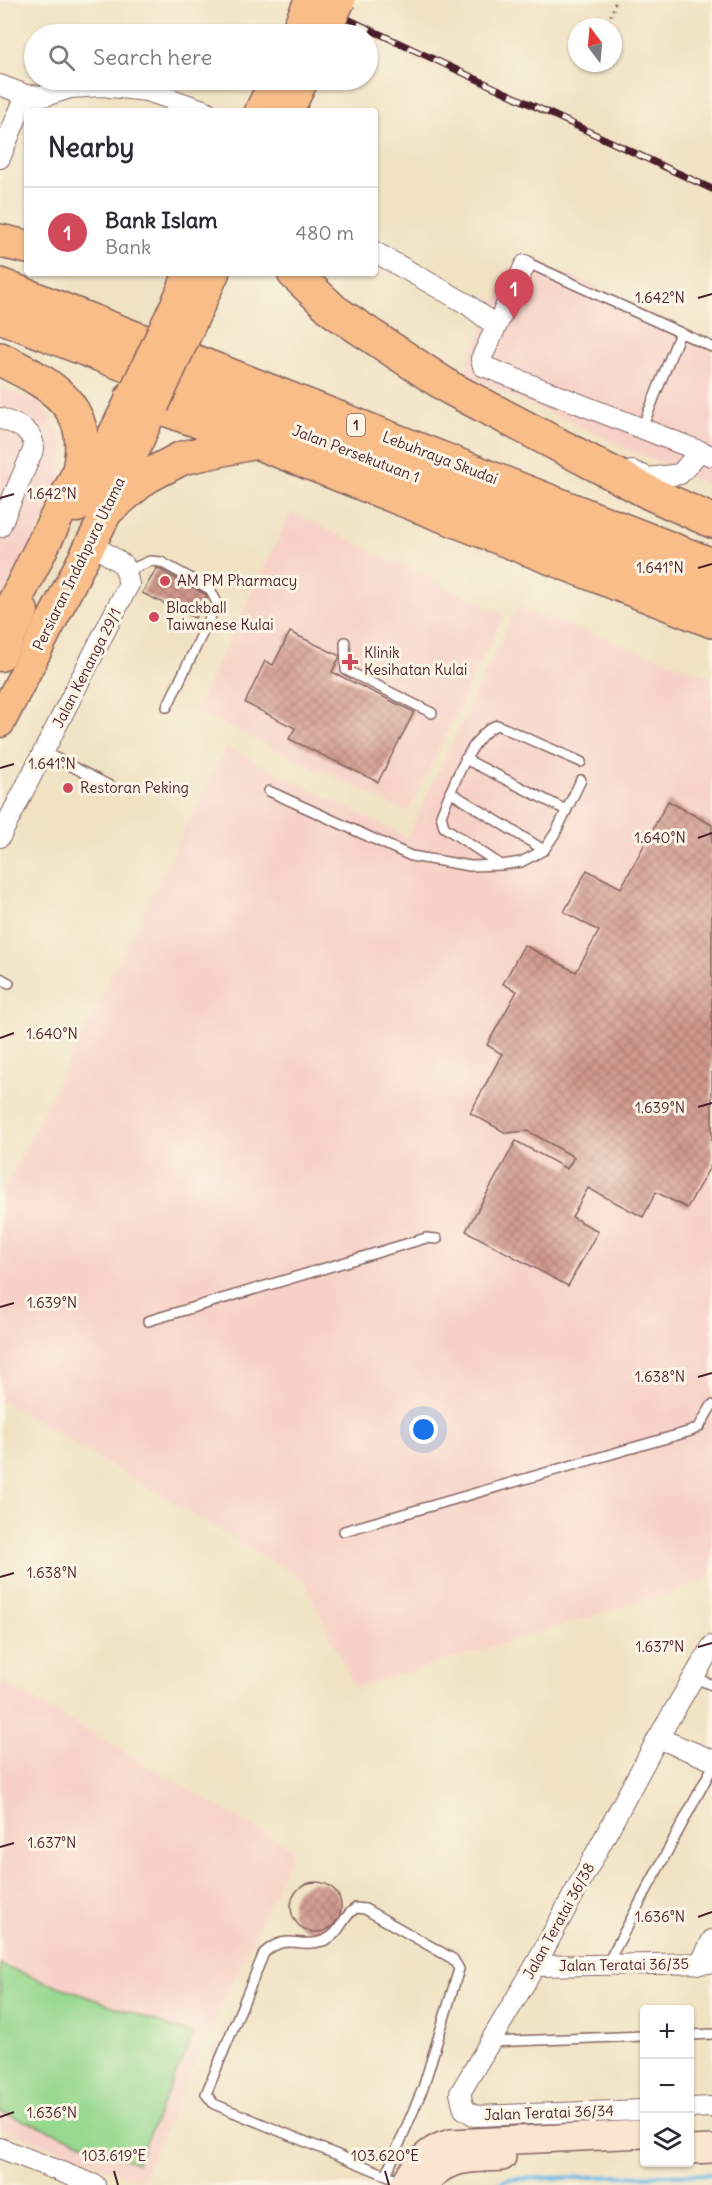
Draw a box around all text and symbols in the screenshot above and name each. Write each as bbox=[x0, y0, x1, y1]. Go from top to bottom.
north arrow bbox=[568, 18, 622, 72]
search box bbox=[24, 24, 378, 90]
icon: search bbox=[45, 41, 78, 74]
text: Search here bbox=[93, 43, 212, 71]
text: Nearby bbox=[48, 131, 134, 164]
text: Bank Islam bbox=[105, 206, 218, 234]
text: 1 bbox=[64, 220, 71, 245]
text: 480 m bbox=[295, 220, 354, 245]
text: Bank bbox=[105, 234, 151, 259]
pin: 1 bbox=[494, 270, 534, 319]
text: 1.642°N bbox=[635, 288, 685, 307]
road number: 1 bbox=[347, 414, 365, 436]
street label: Jalan Persekutuan 1 bbox=[290, 421, 423, 487]
street label: Lebuhraya Skudai bbox=[380, 427, 501, 488]
street label: Persiaran Indahpura Utama bbox=[28, 474, 129, 653]
text: 1.642°N bbox=[27, 484, 77, 503]
text: 1.641°N bbox=[636, 558, 684, 577]
place label: AM PM Pharmacy bbox=[177, 571, 297, 590]
marker: AM PM Pharmacy bbox=[158, 574, 172, 588]
place label: Blackball Taiwanese Kulai bbox=[166, 598, 274, 634]
street label: Jalan Kenanga 29/1 bbox=[48, 605, 125, 731]
marker: Blackball Taiwanese Kulai bbox=[147, 610, 161, 624]
place label: Klinik Kesihatan Kulai bbox=[364, 643, 467, 679]
marker: Klinik Kesihatan Kulai bbox=[341, 653, 359, 671]
text: 1.641°N bbox=[28, 754, 76, 773]
place label: Restoran Peking bbox=[80, 778, 189, 797]
marker: Restoran Peking bbox=[61, 781, 75, 795]
text: 1.640°N bbox=[634, 828, 686, 847]
text: 1.640°N bbox=[26, 1024, 78, 1043]
text: 1.639°N bbox=[635, 1098, 685, 1117]
text: 1.639°N bbox=[27, 1293, 77, 1312]
text: 1.638°N bbox=[635, 1367, 685, 1386]
your location bbox=[409, 1415, 438, 1444]
text: 1.638°N bbox=[27, 1563, 77, 1582]
text: 1.637°N bbox=[636, 1637, 684, 1656]
text: 1.637°N bbox=[28, 1833, 76, 1852]
street label: Jalan Teratai 36/38 bbox=[519, 1859, 598, 1982]
text: 1.636°N bbox=[635, 1907, 685, 1926]
street label: Jalan Teratai 36/35 bbox=[559, 1954, 689, 1975]
map controls bbox=[640, 2005, 694, 2167]
button: + bbox=[640, 2005, 694, 2059]
button: − bbox=[640, 2059, 694, 2113]
street label: Jalan Teratai 36/34 bbox=[484, 2101, 615, 2124]
text: 1.636°N bbox=[27, 2103, 77, 2122]
button: layers bbox=[640, 2113, 694, 2167]
text: 103.619°E bbox=[82, 2146, 146, 2165]
text: 103.620°E bbox=[351, 2146, 419, 2165]

